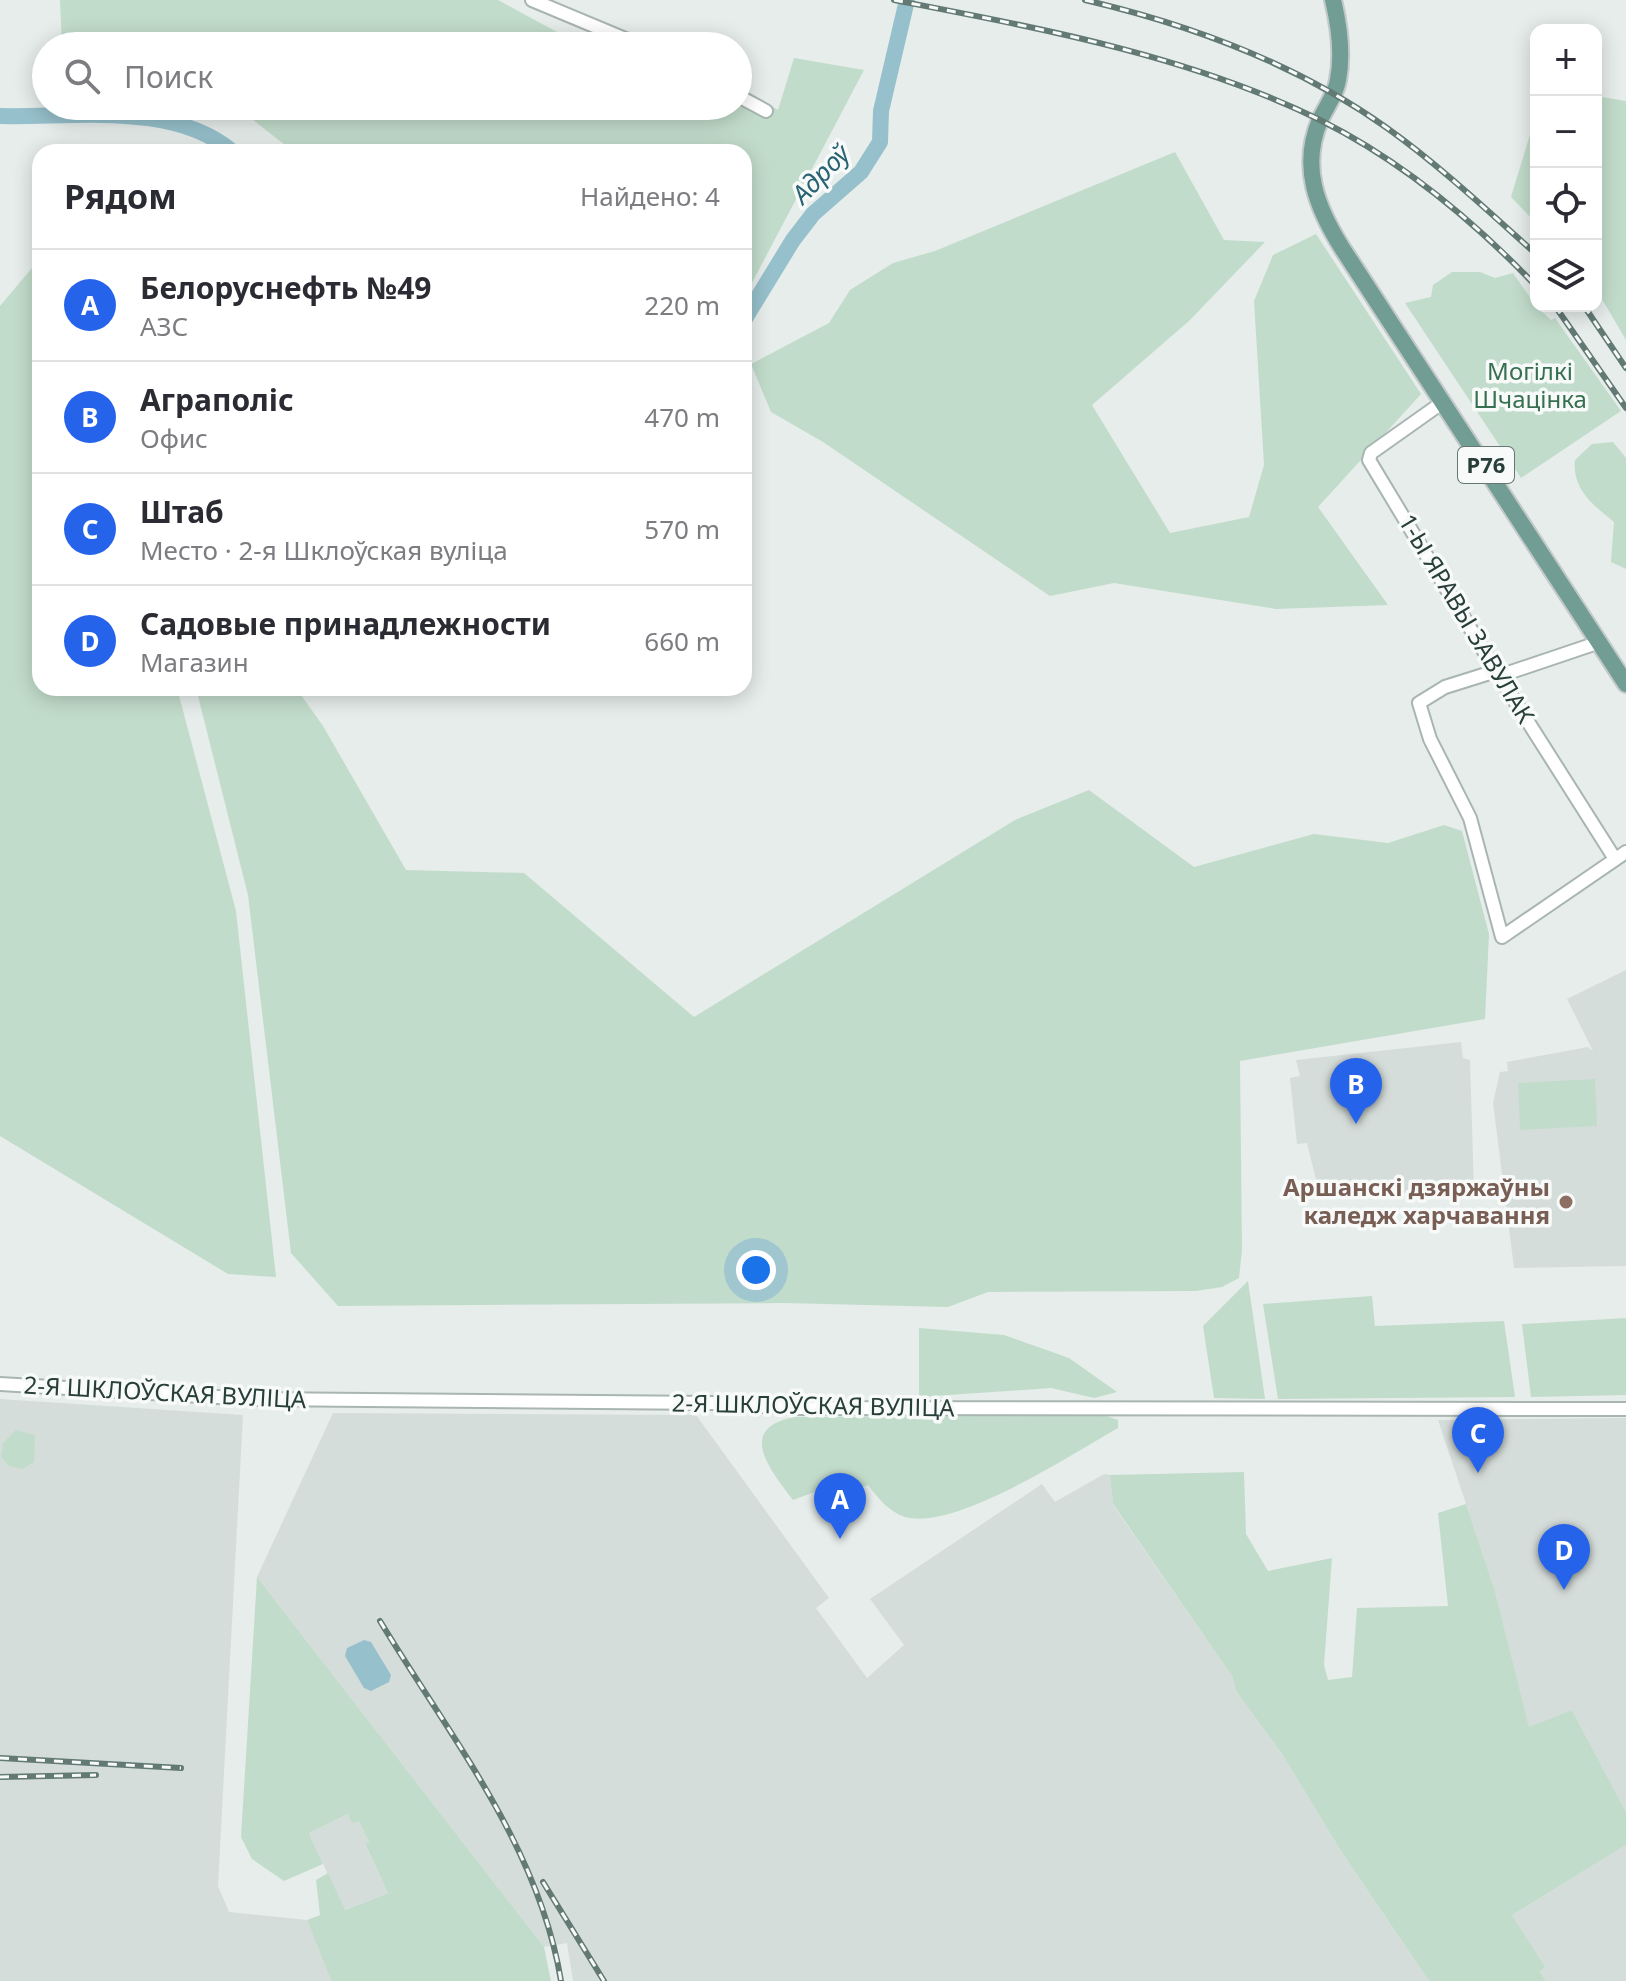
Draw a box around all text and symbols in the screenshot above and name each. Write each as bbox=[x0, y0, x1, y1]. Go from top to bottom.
map controls bbox=[1530, 24, 1602, 312]
button: + bbox=[1530, 24, 1602, 96]
search box bbox=[32, 32, 752, 120]
icon: search bbox=[60, 54, 104, 98]
text: Поиск bbox=[124, 56, 213, 97]
button: − bbox=[1530, 96, 1602, 168]
water label: Адроў bbox=[782, 135, 858, 212]
button: locate bbox=[1530, 168, 1602, 240]
text: Рядом bbox=[64, 173, 177, 219]
text: Найдено: 4 bbox=[580, 178, 720, 214]
button: layers bbox=[1530, 240, 1602, 312]
text: Белоруснефть №49 bbox=[140, 267, 431, 308]
text: A bbox=[81, 287, 99, 323]
text: 220 m bbox=[644, 287, 720, 323]
text: АЗС bbox=[140, 308, 188, 344]
park label: Могілкі Шчацінка bbox=[1473, 354, 1587, 415]
text: Аграполіс bbox=[140, 379, 294, 420]
text: B bbox=[81, 399, 99, 435]
text: 470 m bbox=[644, 399, 720, 435]
text: Офис bbox=[140, 420, 208, 456]
road number: Р76 bbox=[1458, 447, 1514, 483]
text: Штаб bbox=[140, 491, 224, 532]
street label: 1-Ы ЯРАВЫ ЗАВУЛАК bbox=[1392, 507, 1543, 729]
text: C bbox=[82, 511, 98, 547]
text: 570 m bbox=[644, 511, 720, 547]
text: Место · 2-я Шклоўская вуліца bbox=[140, 532, 508, 568]
text: Садовые принадлежности bbox=[140, 603, 551, 644]
text: D bbox=[80, 623, 100, 659]
text: 660 m bbox=[644, 623, 720, 659]
text: Магазин bbox=[140, 644, 249, 680]
pin: B bbox=[1330, 1058, 1382, 1124]
place label: Аршанскі дзяржаўны каледж харчавання bbox=[1283, 1170, 1550, 1231]
marker: Аршанскі дзяржаўны каледж харчавання bbox=[1557, 1193, 1575, 1211]
your location bbox=[736, 1250, 776, 1290]
street label: 2-Я ШКЛОЎСКАЯ ВУЛІЦА bbox=[23, 1368, 308, 1415]
street label: 2-Я ШКЛОЎСКАЯ ВУЛІЦА bbox=[671, 1386, 955, 1423]
pin: C bbox=[1452, 1407, 1504, 1473]
pin: A bbox=[814, 1473, 866, 1539]
pin: D bbox=[1538, 1524, 1590, 1590]

